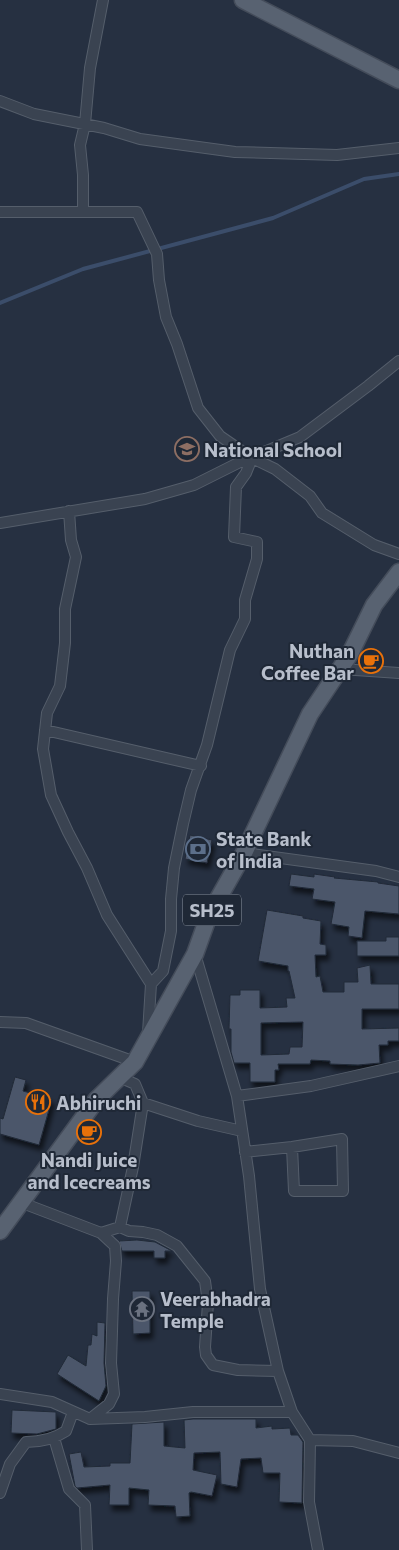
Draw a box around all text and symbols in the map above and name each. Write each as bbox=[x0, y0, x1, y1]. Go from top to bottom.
school or university icon: National School bbox=[174, 436, 200, 462]
place label: National School bbox=[204, 438, 342, 461]
place label: Nuthan Coffee Bar bbox=[261, 639, 354, 684]
cafe icon: Nuthan Coffee Bar bbox=[358, 648, 384, 674]
place label: State Bank of India bbox=[216, 827, 311, 872]
bank icon: State Bank of India bbox=[185, 836, 211, 862]
road number: SH25 bbox=[183, 894, 241, 926]
restaurant icon: Abhiruchi bbox=[25, 1089, 51, 1115]
place label: Abhiruchi bbox=[56, 1091, 141, 1114]
cafe icon: Nandi Juice and Icecreams bbox=[76, 1119, 102, 1145]
place label: Nandi Juice and Icecreams bbox=[27, 1148, 151, 1193]
place label: Veerabhadra Temple bbox=[160, 1287, 271, 1332]
temple icon: Veerabhadra Temple bbox=[129, 1296, 155, 1322]

